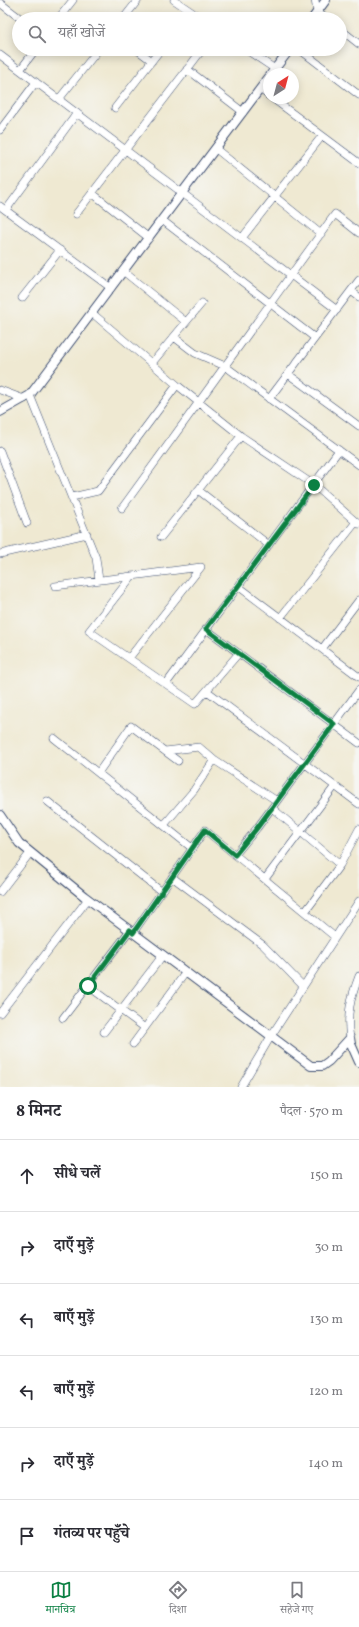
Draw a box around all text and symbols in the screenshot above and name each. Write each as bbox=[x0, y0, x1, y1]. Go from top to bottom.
search box bbox=[12, 12, 347, 56]
icon: search bbox=[26, 23, 48, 45]
text: यहाँ खोजें bbox=[58, 23, 105, 44]
north arrow bbox=[263, 68, 299, 104]
route end bbox=[305, 476, 323, 494]
route start bbox=[79, 977, 97, 995]
text: 8 मिनट bbox=[16, 1100, 61, 1123]
text: पैदल · 570 m bbox=[280, 1103, 343, 1121]
text: सीधे चलें bbox=[54, 1164, 101, 1185]
icon: ahead bbox=[16, 1165, 38, 1187]
text: 150 m bbox=[310, 1167, 343, 1185]
text: दाएँ मुड़ें bbox=[54, 1236, 94, 1257]
icon: right bbox=[16, 1237, 38, 1259]
text: 30 m bbox=[315, 1239, 343, 1257]
text: बाएँ मुड़ें bbox=[54, 1308, 94, 1329]
icon: left bbox=[16, 1309, 38, 1331]
text: 130 m bbox=[310, 1311, 343, 1329]
text: बाएँ मुड़ें bbox=[54, 1380, 94, 1401]
icon: left bbox=[16, 1381, 38, 1403]
text: 120 m bbox=[309, 1383, 343, 1401]
text: दाएँ मुड़ें bbox=[54, 1452, 94, 1473]
icon: right bbox=[16, 1453, 38, 1475]
text: 140 m bbox=[309, 1455, 343, 1473]
text: गंतव्य पर पहुँचे bbox=[54, 1524, 129, 1545]
icon: arrive bbox=[16, 1525, 38, 1547]
tab: मानचित्र bbox=[46, 1579, 75, 1620]
tab: दिशा bbox=[167, 1579, 189, 1620]
tab: सहेजे गए bbox=[280, 1579, 313, 1620]

